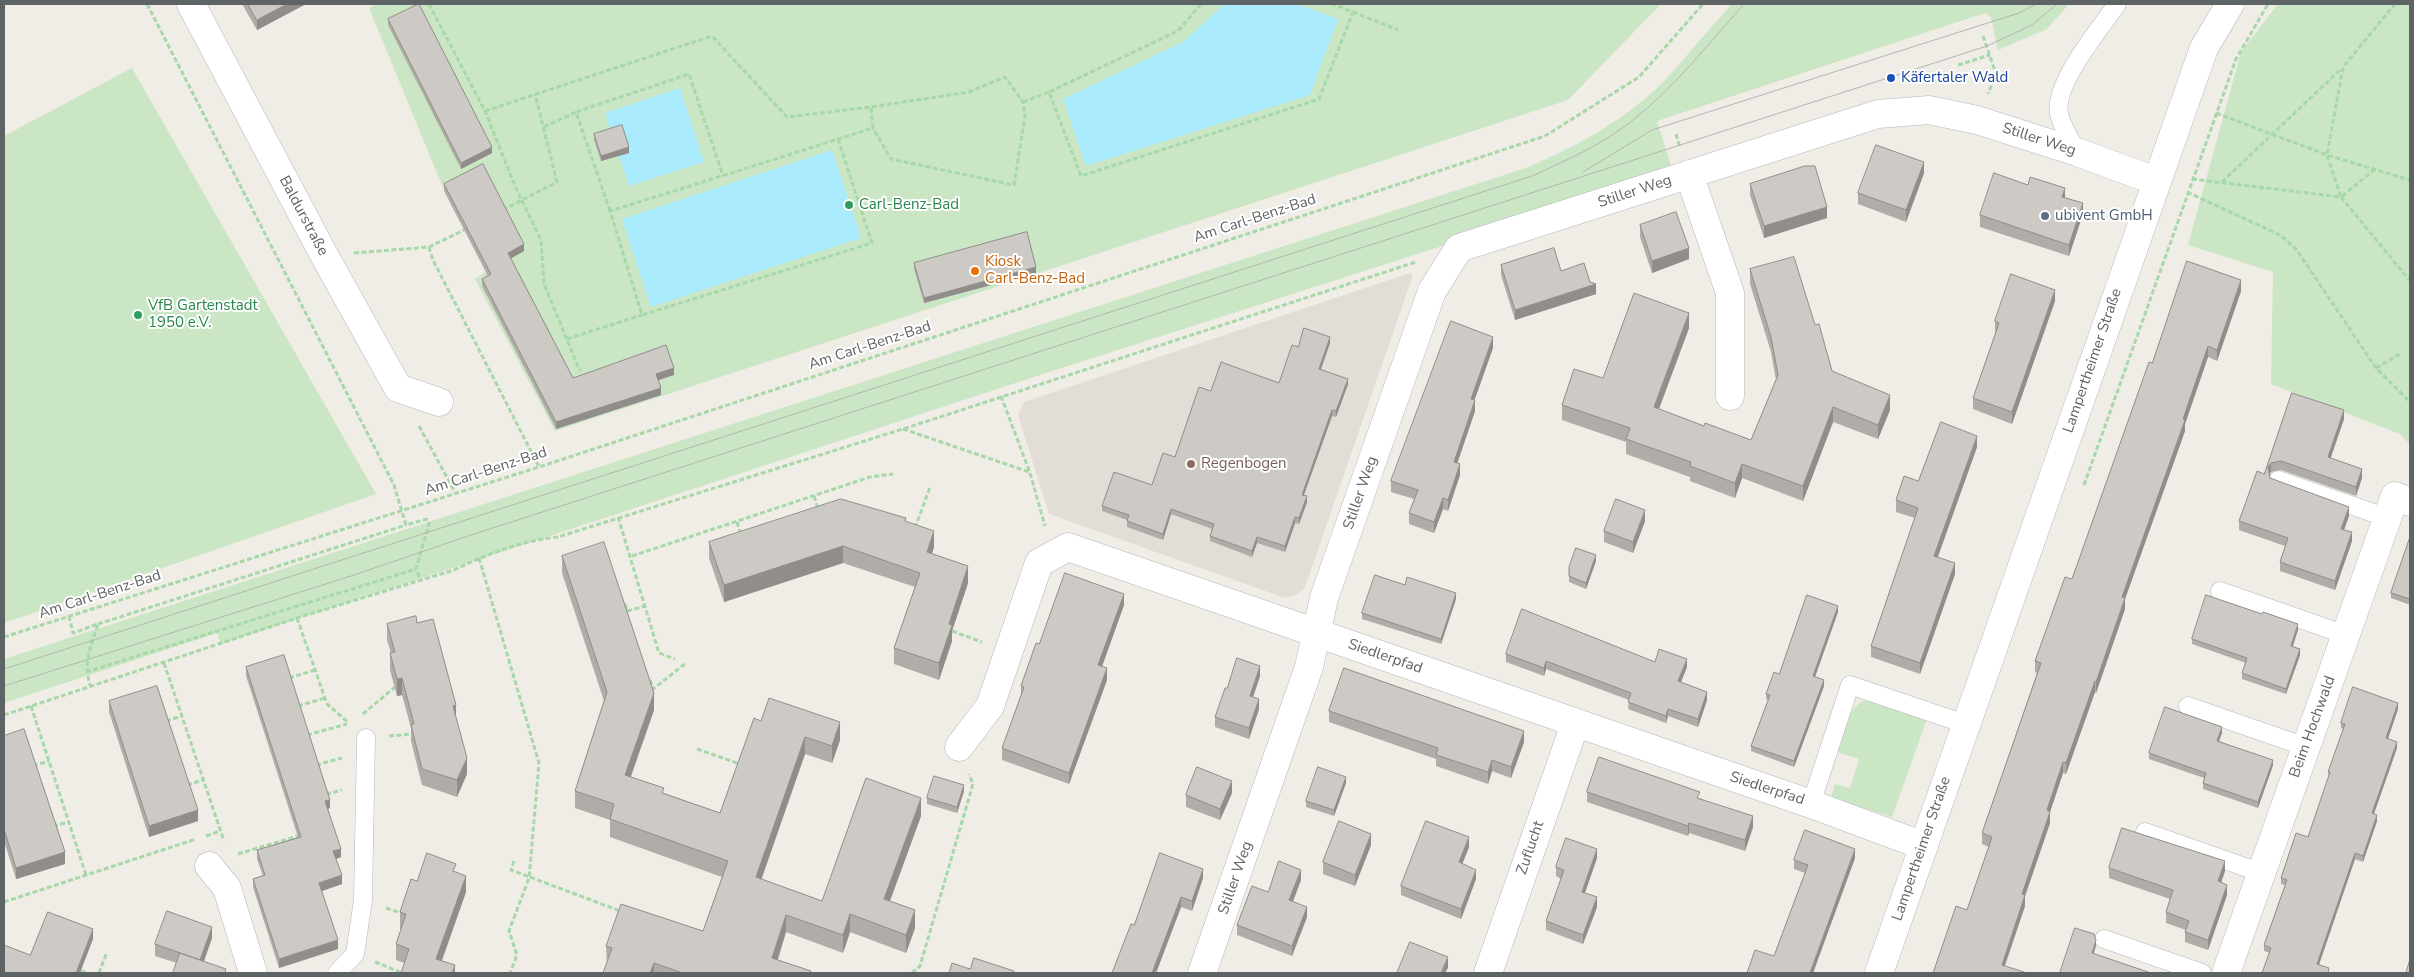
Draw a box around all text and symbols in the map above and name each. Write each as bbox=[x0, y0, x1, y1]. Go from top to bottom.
place label: Käfertaler Wald bbox=[1901, 69, 2008, 87]
marker: Käfertaler Wald bbox=[1885, 72, 1897, 84]
street label: Stiller Weg bbox=[2000, 120, 2078, 160]
street label: Stiller Weg bbox=[1596, 172, 1674, 212]
street label: Baldurstraße bbox=[274, 173, 332, 259]
street label: Am Carl-Benz-Bad bbox=[1192, 191, 1318, 247]
place label: Carl-Benz-Bad bbox=[859, 196, 959, 214]
marker: Carl-Benz-Bad bbox=[843, 199, 855, 211]
place label: ubivent GmbH bbox=[2055, 207, 2153, 225]
marker: ubivent GmbH bbox=[2039, 210, 2051, 222]
place label: Kiosk Carl-Benz-Bad bbox=[985, 253, 1085, 288]
marker: Kiosk Carl-Benz-Bad bbox=[969, 265, 981, 277]
street label: Lampertheimer Straße bbox=[2060, 286, 2126, 436]
place label: VfB Gartenstadt 1950 e.V. bbox=[148, 297, 258, 332]
marker: VfB Gartenstadt 1950 e.V. bbox=[132, 309, 144, 321]
street label: Am Carl-Benz-Bad bbox=[807, 318, 933, 374]
street label: Am Carl-Benz-Bad bbox=[423, 444, 549, 500]
street label: Stiller Weg bbox=[1340, 454, 1382, 532]
place label: Regenbogen bbox=[1201, 455, 1287, 473]
marker: Regenbogen bbox=[1185, 458, 1197, 470]
street label: Am Carl-Benz-Bad bbox=[37, 567, 163, 623]
street label: Siedlerpfad bbox=[1345, 636, 1425, 678]
street label: Beim Hochwald bbox=[2286, 674, 2340, 780]
street label: Siedlerpfad bbox=[1727, 768, 1807, 810]
street label: Lampertheimer Straße bbox=[1889, 774, 1955, 924]
street label: Zuflucht bbox=[1513, 819, 1549, 877]
street label: Stiller Weg bbox=[1215, 839, 1257, 917]

